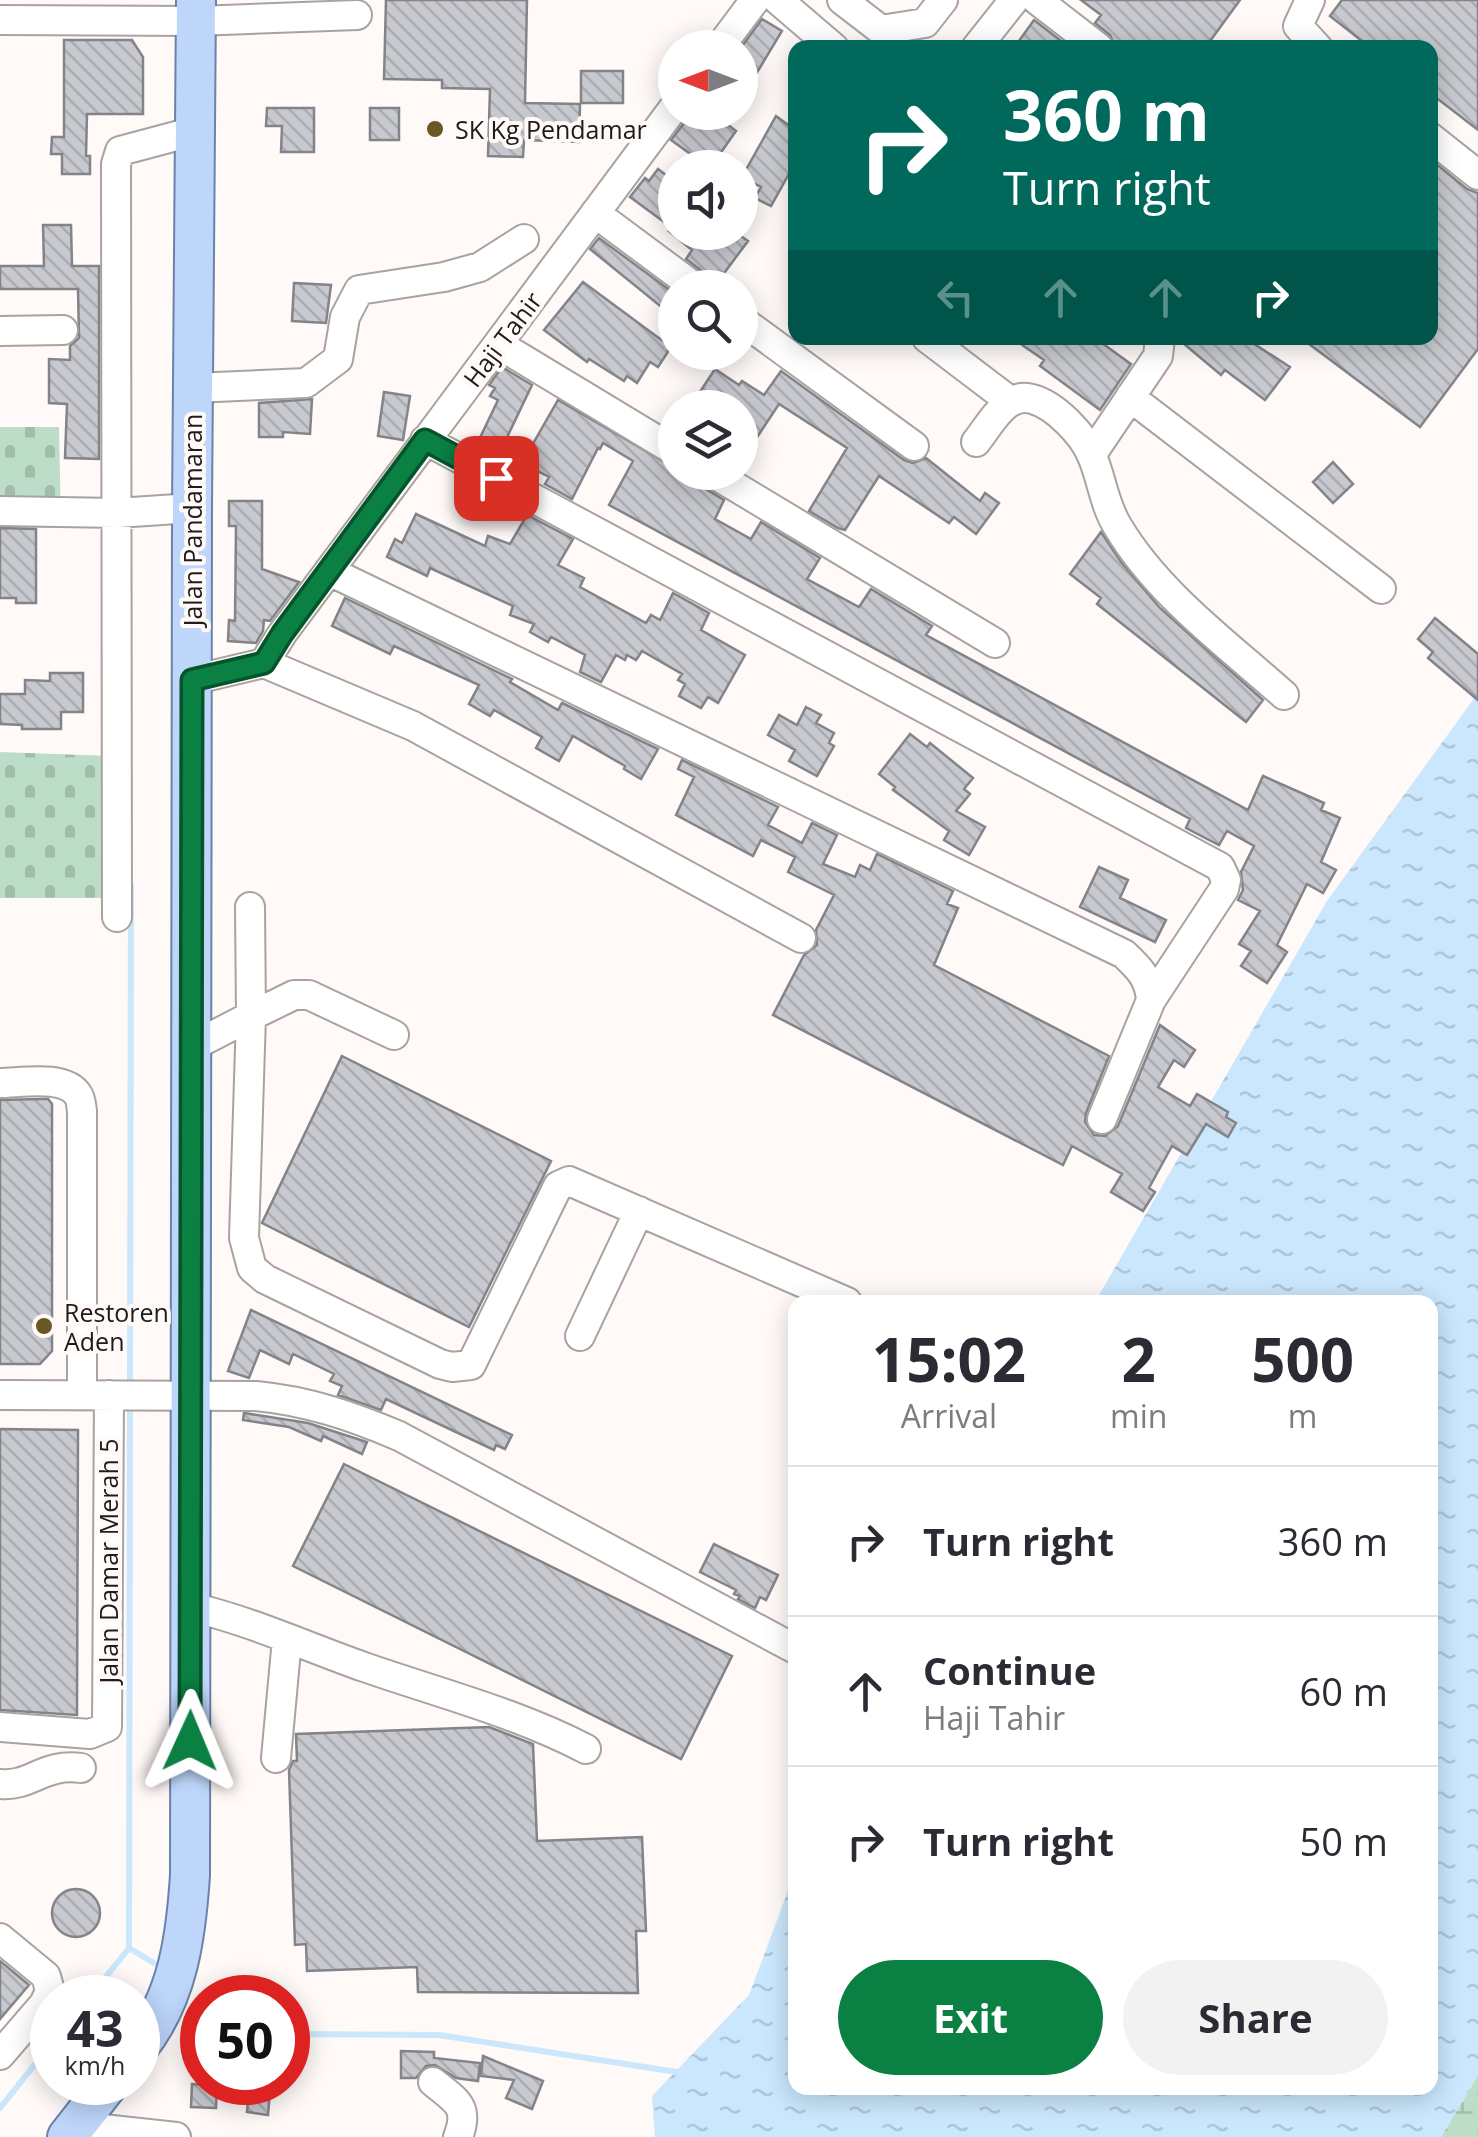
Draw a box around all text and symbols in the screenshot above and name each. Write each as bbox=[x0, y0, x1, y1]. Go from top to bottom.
north arrow bbox=[658, 30, 758, 130]
map controls bbox=[658, 30, 758, 490]
text: 360 m bbox=[1003, 66, 1210, 162]
icon: right bbox=[838, 80, 968, 210]
place label: SK Kg Pendamar bbox=[455, 112, 647, 146]
marker: SK Kg Pendamar bbox=[424, 118, 446, 140]
button: sound bbox=[658, 150, 758, 250]
text: Turn right bbox=[1003, 157, 1211, 218]
button: search bbox=[658, 270, 758, 370]
icon: left bbox=[928, 270, 983, 325]
icon: ahead bbox=[1033, 270, 1088, 325]
icon: ahead bbox=[1138, 270, 1193, 325]
icon: right bbox=[1243, 270, 1298, 325]
street label: Haji Tahir bbox=[455, 284, 549, 394]
button: layers bbox=[658, 390, 758, 490]
street label: Jalan Pandamaran bbox=[175, 414, 209, 628]
pin bbox=[454, 436, 539, 521]
icon: arrive bbox=[469, 451, 524, 506]
place label: Restoren Aden bbox=[64, 1295, 169, 1358]
marker: Restoren Aden bbox=[33, 1315, 55, 1337]
text: 15:02 bbox=[872, 1318, 1026, 1400]
text: 2 bbox=[1122, 1318, 1156, 1400]
text: 500 bbox=[1251, 1318, 1354, 1400]
text: Arrival bbox=[901, 1394, 997, 1437]
text: min bbox=[1110, 1394, 1167, 1437]
text: m bbox=[1288, 1394, 1317, 1437]
street label: Jalan Damar Merah 5 bbox=[91, 1438, 125, 1686]
icon: right bbox=[838, 1514, 893, 1569]
text: Turn right bbox=[923, 1515, 1114, 1567]
text: 360 m bbox=[1278, 1515, 1388, 1567]
text: Continue bbox=[923, 1644, 1096, 1696]
icon: ahead bbox=[838, 1664, 893, 1719]
text: 60 m bbox=[1299, 1665, 1388, 1717]
position arrow bbox=[138, 1689, 242, 1793]
text: Haji Tahir bbox=[923, 1696, 1065, 1739]
icon: right bbox=[838, 1814, 893, 1869]
text: Turn right bbox=[923, 1815, 1114, 1867]
text: 50 m bbox=[1299, 1815, 1388, 1867]
button: Exit bbox=[838, 1960, 1103, 2075]
button: Share bbox=[1123, 1960, 1388, 2075]
speed limit sign: 50 bbox=[180, 1975, 310, 2105]
text: 43 bbox=[66, 1994, 124, 2062]
text: km/h bbox=[65, 2048, 125, 2082]

